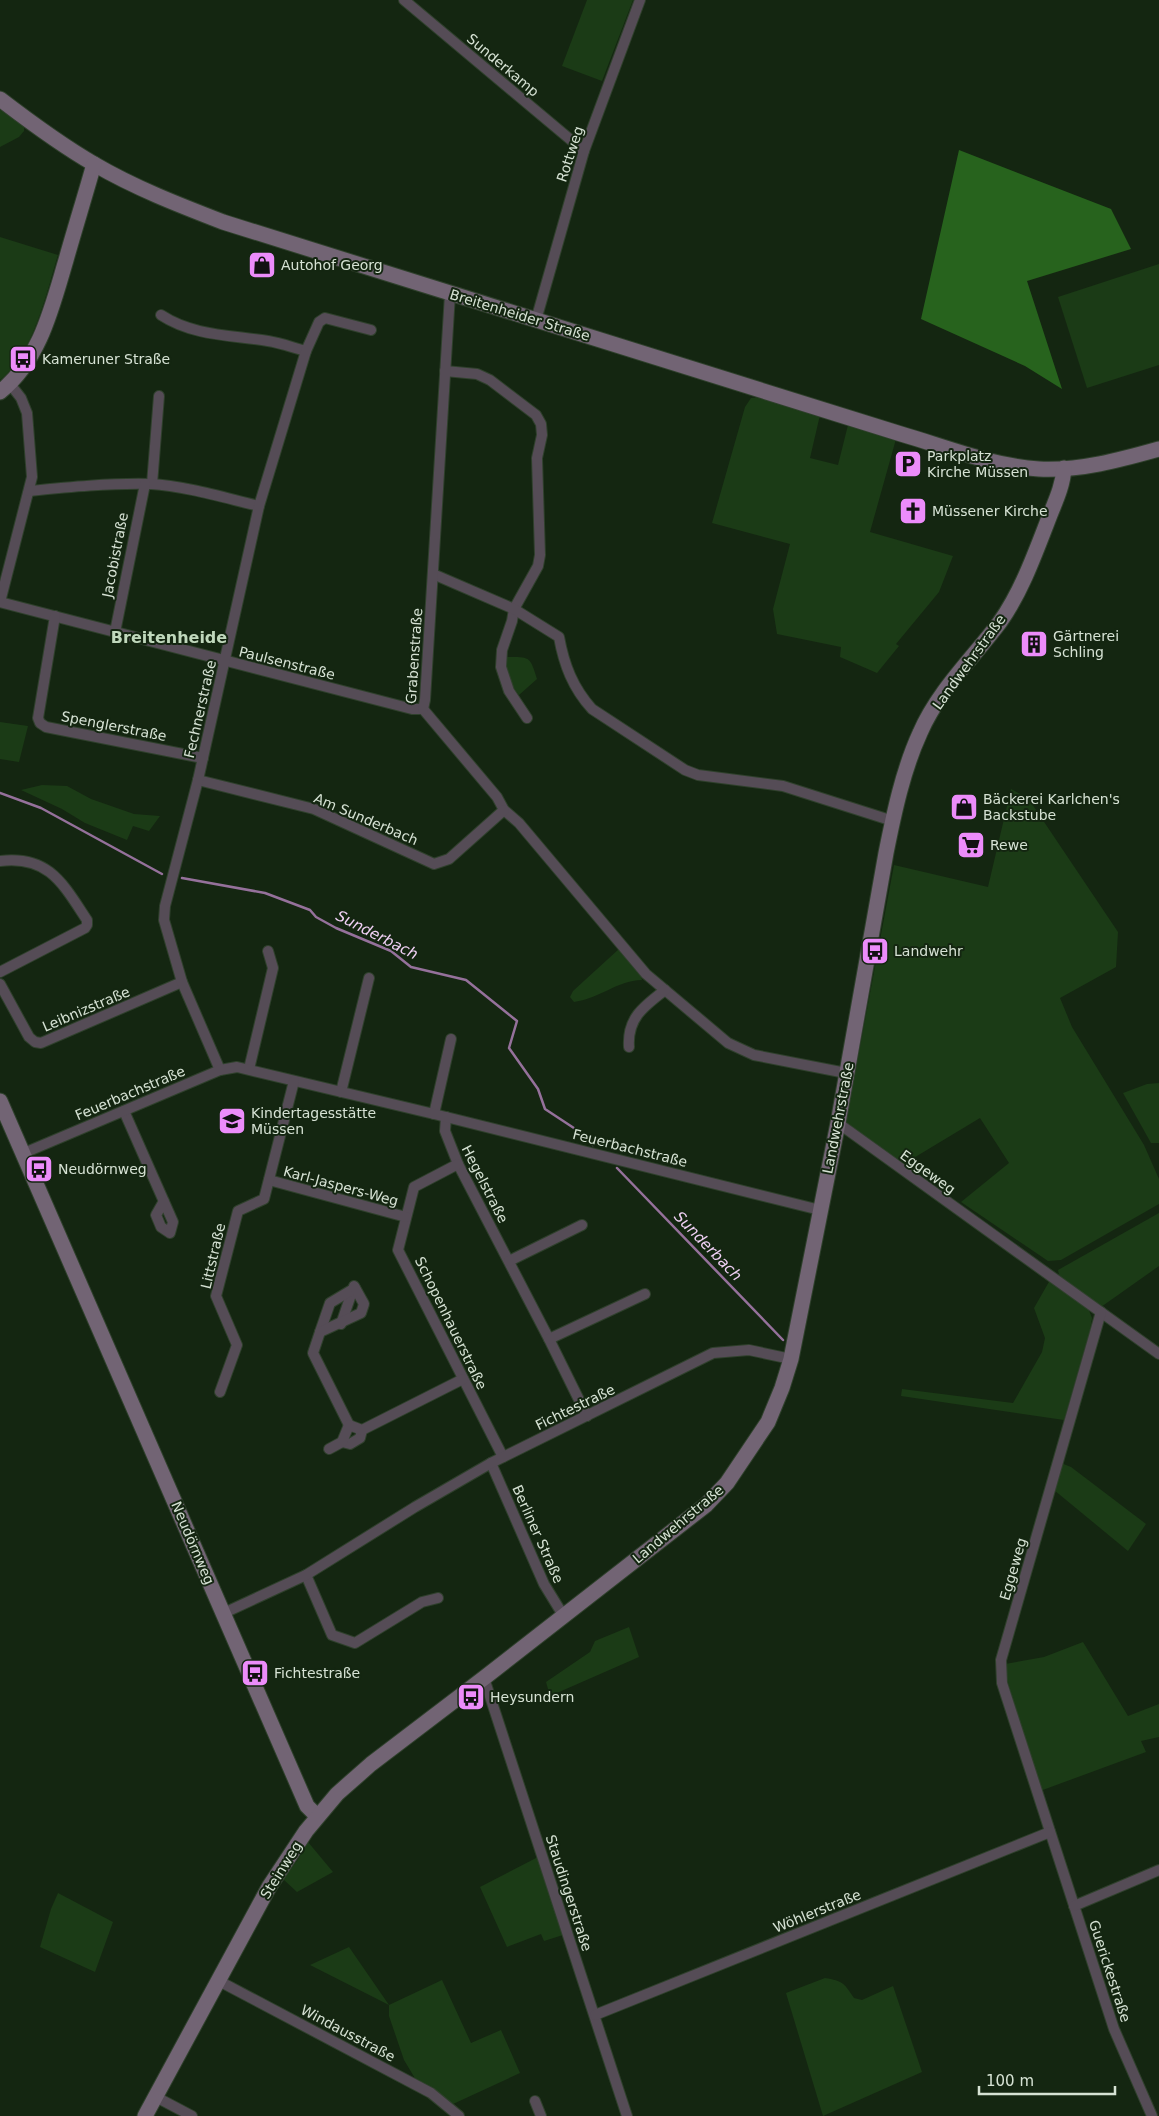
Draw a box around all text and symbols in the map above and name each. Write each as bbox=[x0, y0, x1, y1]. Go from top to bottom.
street label: Sunderkamp bbox=[464, 30, 542, 100]
street label: Rottweg bbox=[553, 124, 587, 184]
shop icon: Autohof Georg bbox=[247, 250, 277, 280]
place label: Autohof Georg bbox=[281, 257, 383, 273]
street label: Breitenheider Straße bbox=[448, 286, 592, 344]
bus stop icon: Kameruner Straße bbox=[8, 344, 38, 374]
place label: Kameruner Straße bbox=[42, 351, 170, 367]
place label: Parkplatz Kirche Müssen bbox=[927, 448, 1028, 480]
parking icon: Parkplatz Kirche Müssen bbox=[893, 449, 923, 479]
church icon: Müssener Kirche bbox=[898, 496, 928, 526]
place label: Müssener Kirche bbox=[932, 503, 1048, 519]
street label: Jacobistraße bbox=[99, 511, 131, 600]
street label: Grabenstraße bbox=[403, 608, 425, 704]
street label: Landwehrstraße bbox=[929, 611, 1009, 713]
district label: Breitenheide bbox=[111, 628, 227, 647]
place label: Gärtnerei Schling bbox=[1053, 628, 1119, 660]
building icon: Gärtnerei Schling bbox=[1019, 629, 1049, 659]
street label: Paulsenstraße bbox=[237, 643, 337, 683]
street label: Fechnerstraße bbox=[181, 658, 219, 760]
street label: Spenglerstraße bbox=[60, 708, 168, 744]
street label: Am Sunderbach bbox=[312, 790, 420, 848]
place label: Bäckerei Karlchen's Backstube bbox=[983, 791, 1120, 823]
shop icon: Bäckerei Karlchen's Backstube bbox=[949, 792, 979, 822]
supermarket icon: Rewe bbox=[956, 830, 986, 860]
place label: Rewe bbox=[990, 837, 1028, 853]
water label: Sunderbach bbox=[333, 907, 421, 963]
bus stop icon: Landwehr bbox=[860, 936, 890, 966]
place label: Landwehr bbox=[894, 943, 963, 959]
street label: Leibnizstraße bbox=[40, 983, 132, 1035]
street label: Landwehrstraße bbox=[819, 1061, 857, 1175]
street label: Feuerbachstraße bbox=[73, 1063, 187, 1123]
place label: Kindertagesstätte Müssen bbox=[251, 1105, 376, 1137]
school or university icon: Kindertagesstätte Müssen bbox=[217, 1106, 247, 1136]
street label: Feuerbachstraße bbox=[571, 1126, 689, 1170]
street label: Hegelstraße bbox=[459, 1142, 511, 1226]
street label: Eggeweg bbox=[897, 1147, 959, 1197]
bus stop icon: Neudörnweg bbox=[24, 1154, 54, 1184]
place label: Neudörnweg bbox=[58, 1161, 147, 1177]
street label: Karl-Jaspers-Weg bbox=[282, 1163, 400, 1209]
water label: Sunderbach bbox=[670, 1207, 746, 1285]
street label: Littstraße bbox=[198, 1221, 228, 1291]
street label: Schopenhauerstraße bbox=[412, 1254, 490, 1392]
street label: Fichtestraße bbox=[533, 1381, 617, 1433]
street label: Landwehrstraße bbox=[629, 1481, 727, 1567]
street label: Berliner Straße bbox=[509, 1483, 567, 1585]
street label: Neudörnweg bbox=[168, 1499, 218, 1587]
street label: Eggeweg bbox=[996, 1536, 1030, 1602]
bus stop icon: Fichtestraße bbox=[240, 1658, 270, 1688]
place label: Fichtestraße bbox=[274, 1665, 360, 1681]
bus stop icon: Heysundern bbox=[456, 1682, 486, 1712]
place label: Heysundern bbox=[490, 1689, 574, 1705]
street label: Staudingerstraße bbox=[543, 1833, 595, 1953]
street label: Steinweg bbox=[257, 1838, 305, 1902]
street label: Wöhlerstraße bbox=[771, 1886, 863, 1936]
street label: Guerickestraße bbox=[1086, 1918, 1134, 2024]
street label: Windausstraße bbox=[298, 2001, 398, 2065]
scale bar bbox=[979, 2064, 1115, 2096]
text: 100 m bbox=[986, 2072, 1034, 2090]

